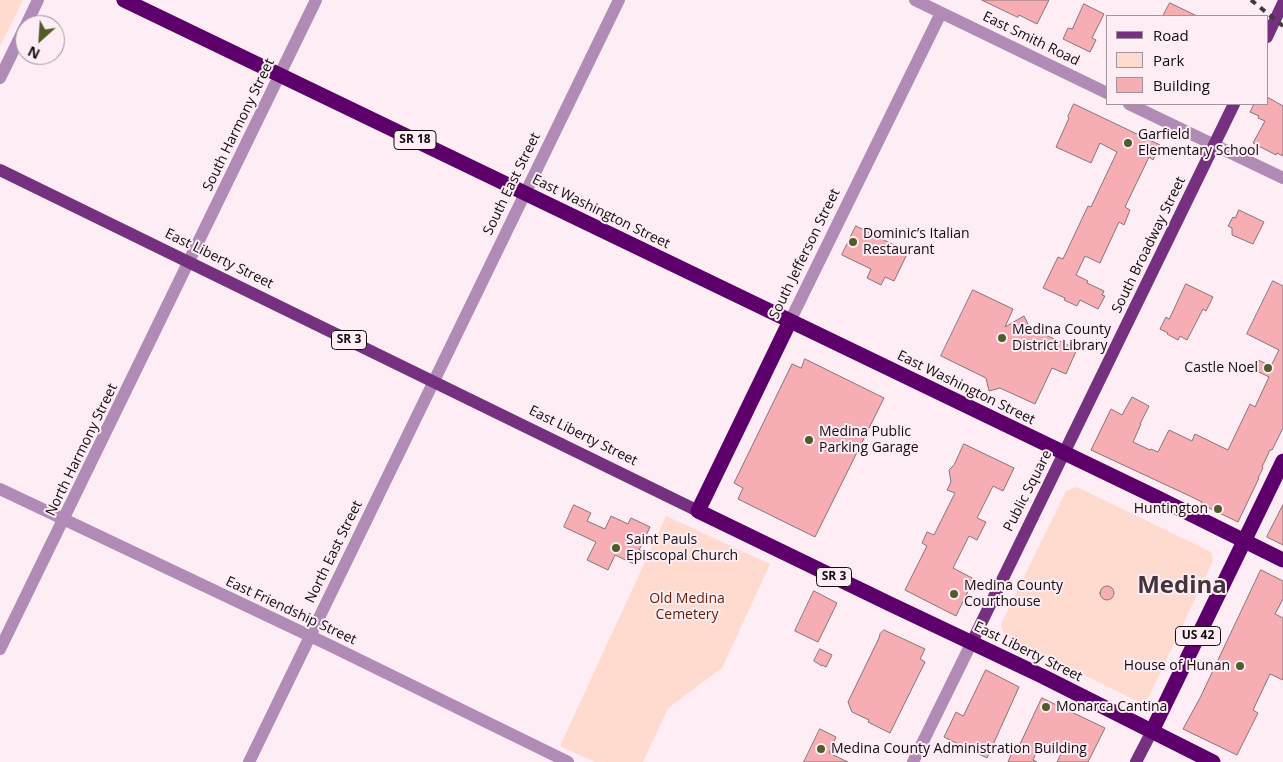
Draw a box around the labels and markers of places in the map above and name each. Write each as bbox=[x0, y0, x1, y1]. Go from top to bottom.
place label: Garfield Elementary School bbox=[1138, 127, 1259, 160]
marker: Garfield Elementary School bbox=[1122, 137, 1134, 149]
place label: Dominic’s Italian Restaurant bbox=[863, 226, 970, 258]
marker: Dominic’s Italian Restaurant bbox=[847, 236, 859, 248]
place label: Medina County District Library bbox=[1012, 322, 1111, 354]
marker: Medina County District Library bbox=[996, 332, 1008, 344]
place label: Castle Noel bbox=[1184, 360, 1258, 376]
marker: Castle Noel bbox=[1262, 362, 1274, 374]
place label: Medina Public Parking Garage bbox=[819, 424, 919, 457]
marker: Medina Public Parking Garage bbox=[803, 434, 815, 446]
place label: Huntington bbox=[1134, 501, 1208, 517]
marker: Huntington bbox=[1212, 503, 1224, 515]
place label: Saint Pauls Episcopal Church bbox=[626, 532, 738, 564]
marker: Saint Pauls Episcopal Church bbox=[610, 542, 622, 554]
place label: Medina County Courthouse bbox=[964, 578, 1063, 610]
marker: Medina County Courthouse bbox=[948, 588, 960, 600]
place label: House of Hunan bbox=[1124, 658, 1230, 674]
marker: House of Hunan bbox=[1234, 660, 1246, 672]
place label: Monarca Cantina bbox=[1056, 699, 1167, 715]
marker: Monarca Cantina bbox=[1040, 701, 1052, 713]
place label: Medina County Administration Building bbox=[831, 741, 1087, 757]
marker: Medina County Administration Building bbox=[815, 743, 827, 755]

